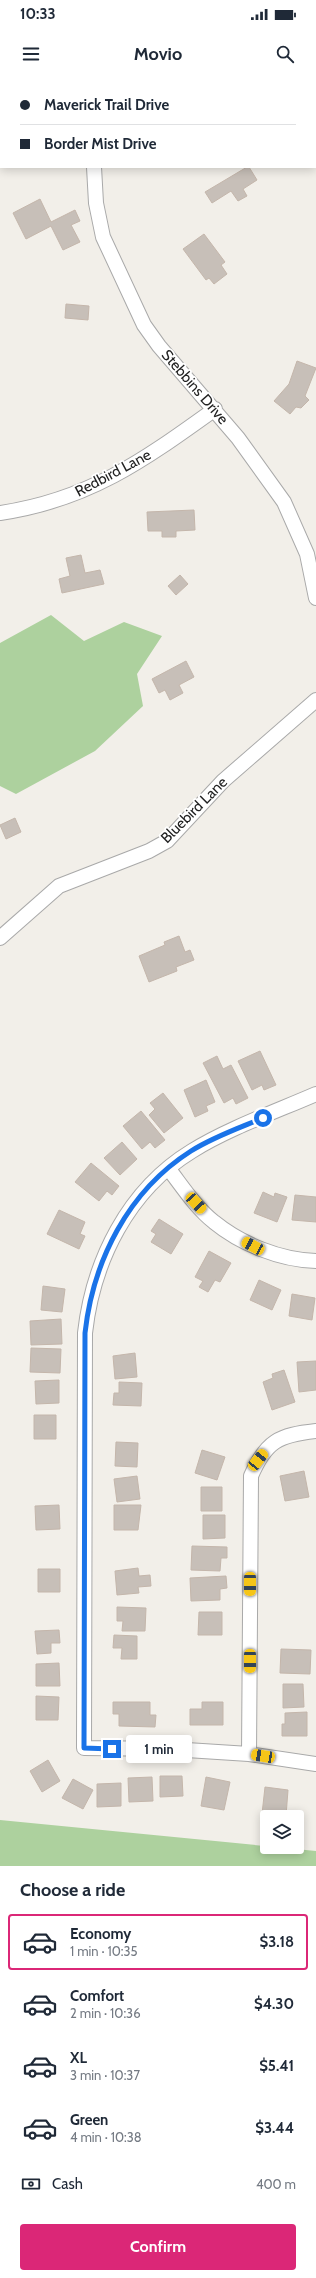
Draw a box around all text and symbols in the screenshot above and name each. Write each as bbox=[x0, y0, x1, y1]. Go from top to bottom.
text: 10:33 bbox=[20, 5, 56, 23]
icon: menu bbox=[20, 43, 42, 65]
text: Movio bbox=[134, 43, 182, 65]
icon: search bbox=[274, 43, 296, 65]
text: Maverick Trail Drive bbox=[44, 96, 169, 114]
text: Border Mist Drive bbox=[44, 135, 156, 153]
street label: Stebbins Drive bbox=[158, 346, 232, 428]
street label: Redbird Lane bbox=[72, 445, 154, 500]
street label: Bluebird Lane bbox=[157, 773, 231, 847]
route start bbox=[254, 1109, 272, 1127]
car bbox=[183, 1190, 209, 1216]
car bbox=[240, 1235, 266, 1257]
car bbox=[246, 1447, 270, 1473]
car bbox=[244, 1572, 256, 1596]
car bbox=[244, 1649, 256, 1673]
callout: 1 min bbox=[126, 1735, 192, 1763]
route end bbox=[103, 1740, 121, 1758]
text: 1 min bbox=[144, 1741, 174, 1757]
car bbox=[250, 1748, 276, 1764]
map controls bbox=[260, 1810, 304, 1854]
button: layers bbox=[260, 1810, 304, 1854]
text: Choose a ride bbox=[20, 1879, 125, 1901]
icon: car bbox=[22, 1924, 58, 1960]
text: Economy bbox=[70, 1925, 131, 1943]
text: $3.18 bbox=[260, 1933, 294, 1951]
text: 1 min · 10:35 bbox=[70, 1943, 138, 1959]
icon: car bbox=[22, 1986, 58, 2022]
text: Comfort bbox=[70, 1987, 124, 2005]
text: $4.30 bbox=[254, 1995, 294, 2013]
text: 2 min · 10:36 bbox=[70, 2005, 141, 2021]
icon: car bbox=[22, 2048, 58, 2084]
text: XL bbox=[70, 2049, 87, 2067]
text: $5.41 bbox=[259, 2057, 294, 2075]
text: 3 min · 10:37 bbox=[70, 2067, 140, 2083]
icon: car bbox=[22, 2110, 58, 2146]
text: Green bbox=[70, 2111, 108, 2129]
text: $3.44 bbox=[255, 2119, 294, 2137]
text: 4 min · 10:38 bbox=[70, 2129, 142, 2145]
icon: cash bbox=[20, 2173, 42, 2195]
text: Cash bbox=[52, 2175, 83, 2193]
text: 400 m bbox=[256, 2176, 296, 2192]
button: Confirm bbox=[20, 2224, 296, 2270]

